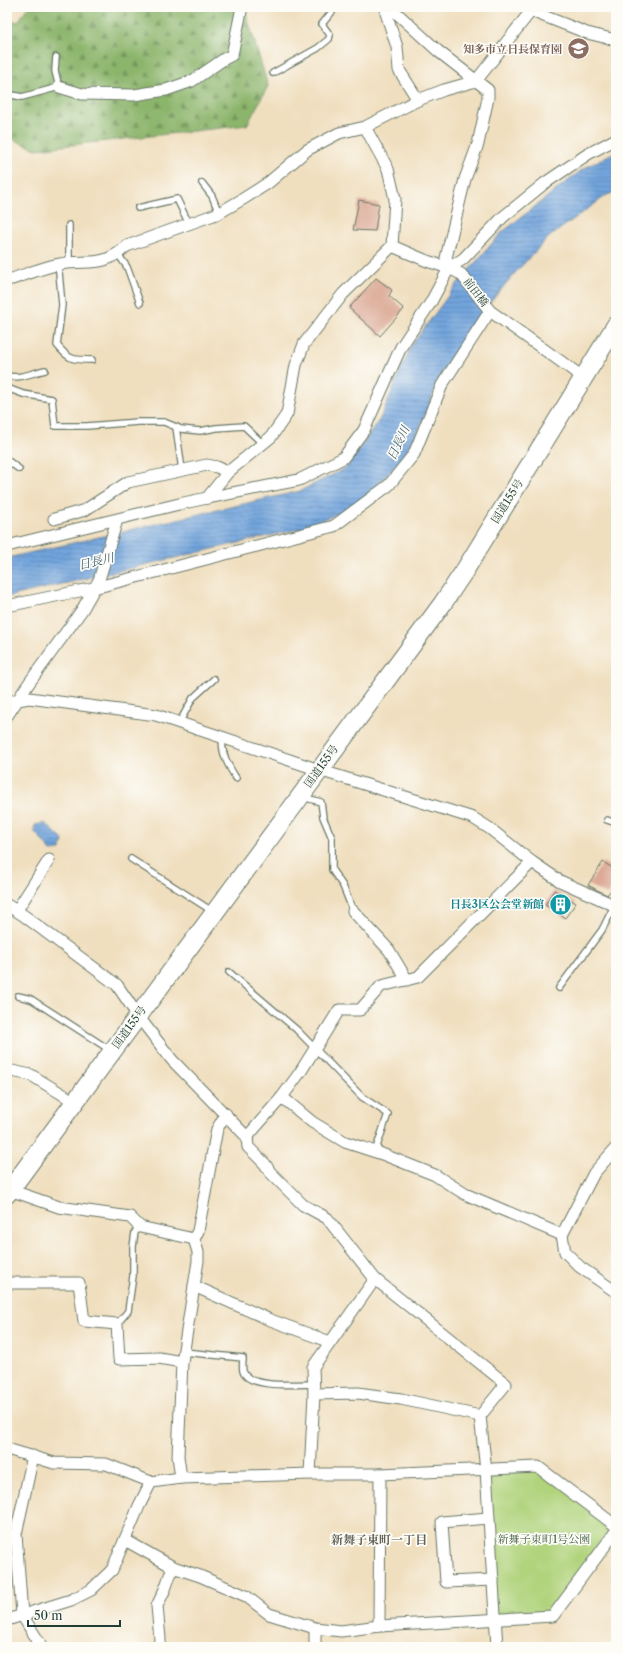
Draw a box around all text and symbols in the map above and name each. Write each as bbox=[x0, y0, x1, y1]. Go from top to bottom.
school or university icon: 知多市立日長保育園 bbox=[565, 36, 591, 62]
place label: 知多市立日長保育園 bbox=[463, 42, 562, 56]
street label: 前田橋 bbox=[460, 275, 492, 309]
water label: 日長川 bbox=[384, 422, 413, 462]
street label: 国道155号 bbox=[488, 476, 526, 526]
water label: 日長川 bbox=[77, 549, 117, 572]
street label: 国道155号 bbox=[301, 742, 341, 790]
building icon: 日長3区公会堂新館 bbox=[547, 891, 573, 917]
place label: 日長3区公会堂新館 bbox=[450, 897, 544, 911]
street label: 国道155号 bbox=[109, 1003, 149, 1051]
district label: 新舞子東町一丁目 bbox=[331, 1532, 427, 1547]
park label: 新舞子東町1号公園 bbox=[498, 1532, 590, 1546]
scale bar bbox=[28, 1602, 120, 1628]
text: 50 m bbox=[34, 1608, 63, 1623]

